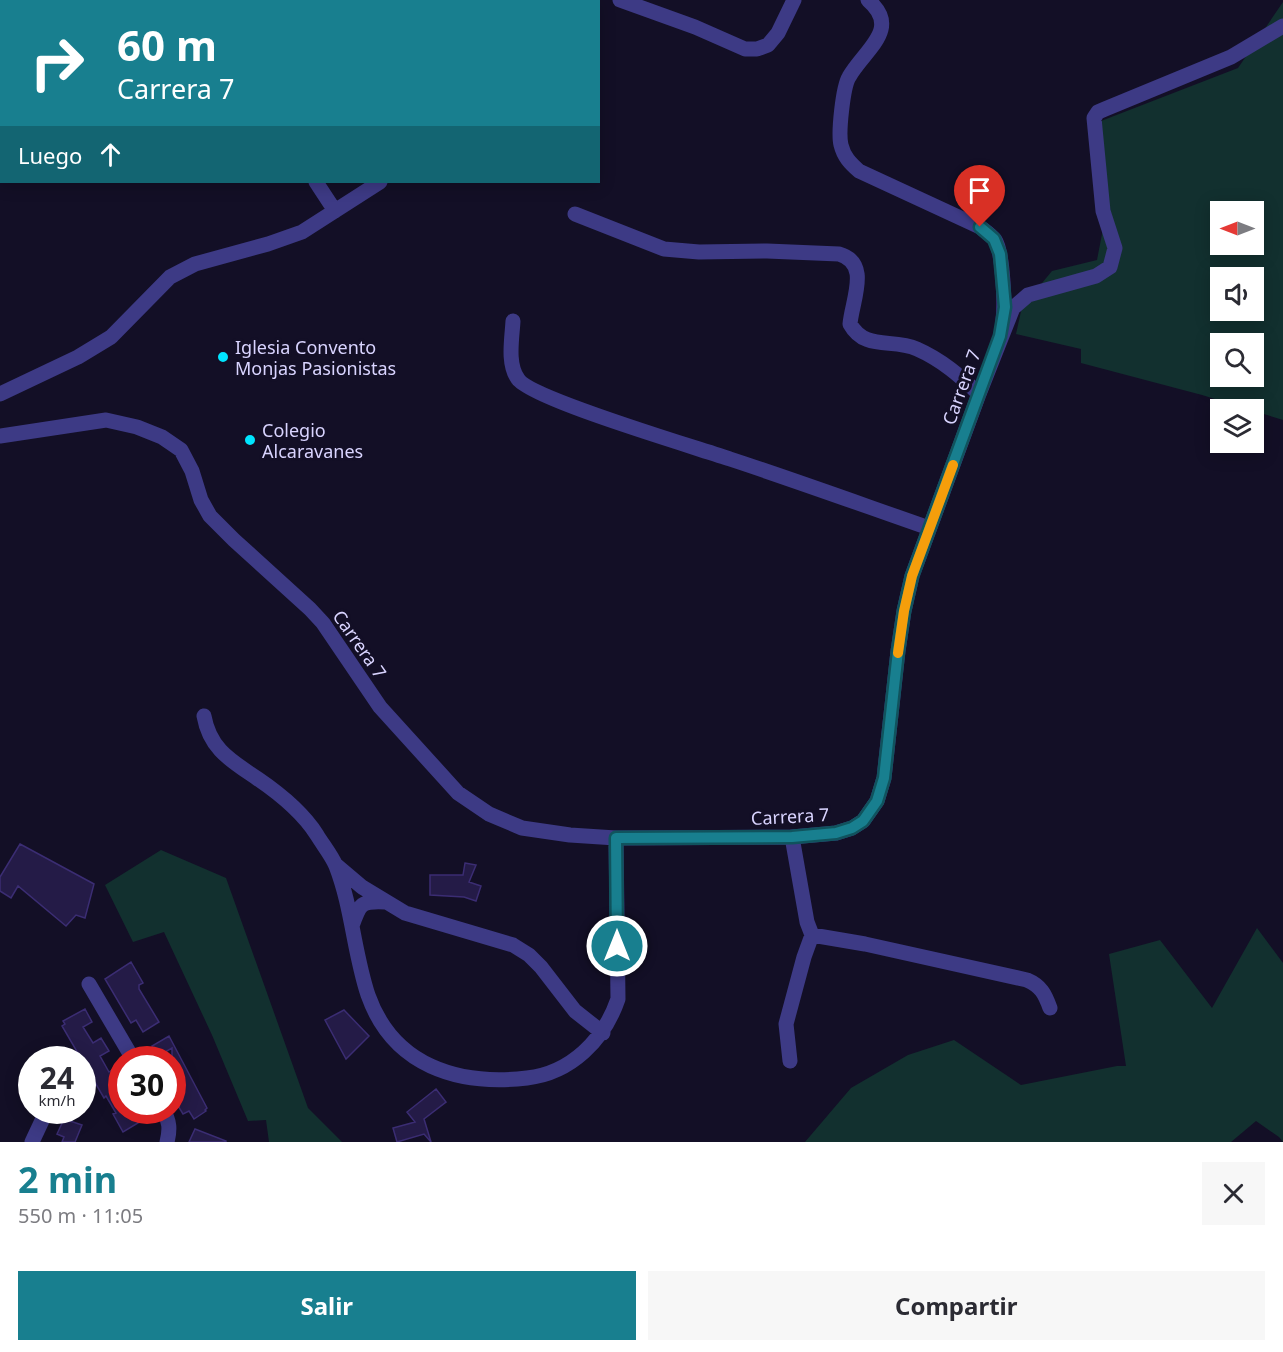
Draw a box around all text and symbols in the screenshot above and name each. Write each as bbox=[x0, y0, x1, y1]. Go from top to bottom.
text: 60 m bbox=[117, 16, 217, 73]
icon: right bbox=[18, 24, 96, 102]
text: Carrera 7 bbox=[117, 70, 234, 107]
icon: ahead bbox=[94, 138, 127, 171]
text: Luego bbox=[18, 140, 82, 170]
pin bbox=[954, 165, 1005, 227]
icon: arrive bbox=[963, 174, 996, 207]
north arrow bbox=[1210, 201, 1264, 255]
map controls bbox=[1210, 201, 1264, 453]
button: sound bbox=[1210, 267, 1264, 321]
button: search bbox=[1210, 333, 1264, 387]
place label: Iglesia Convento Monjas Pasionistas bbox=[235, 335, 396, 380]
street label: Carrera 7 bbox=[936, 346, 986, 428]
marker: Iglesia Convento Monjas Pasionistas bbox=[216, 350, 230, 364]
button: layers bbox=[1210, 399, 1264, 453]
place label: Colegio Alcaravanes bbox=[262, 418, 363, 463]
marker: Colegio Alcaravanes bbox=[243, 433, 257, 447]
street label: Carrera 7 bbox=[328, 605, 392, 683]
street label: Carrera 7 bbox=[750, 802, 830, 830]
position arrow bbox=[585, 914, 649, 978]
speed limit sign: 30 bbox=[108, 1046, 186, 1124]
text: 24 bbox=[40, 1057, 74, 1098]
text: km/h bbox=[39, 1090, 75, 1110]
text: 2 min bbox=[18, 1155, 117, 1204]
button: close bbox=[1202, 1162, 1265, 1225]
text: 550 m · 11:05 bbox=[18, 1202, 143, 1229]
button: Salir bbox=[18, 1271, 636, 1340]
button: Compartir bbox=[648, 1271, 1265, 1340]

